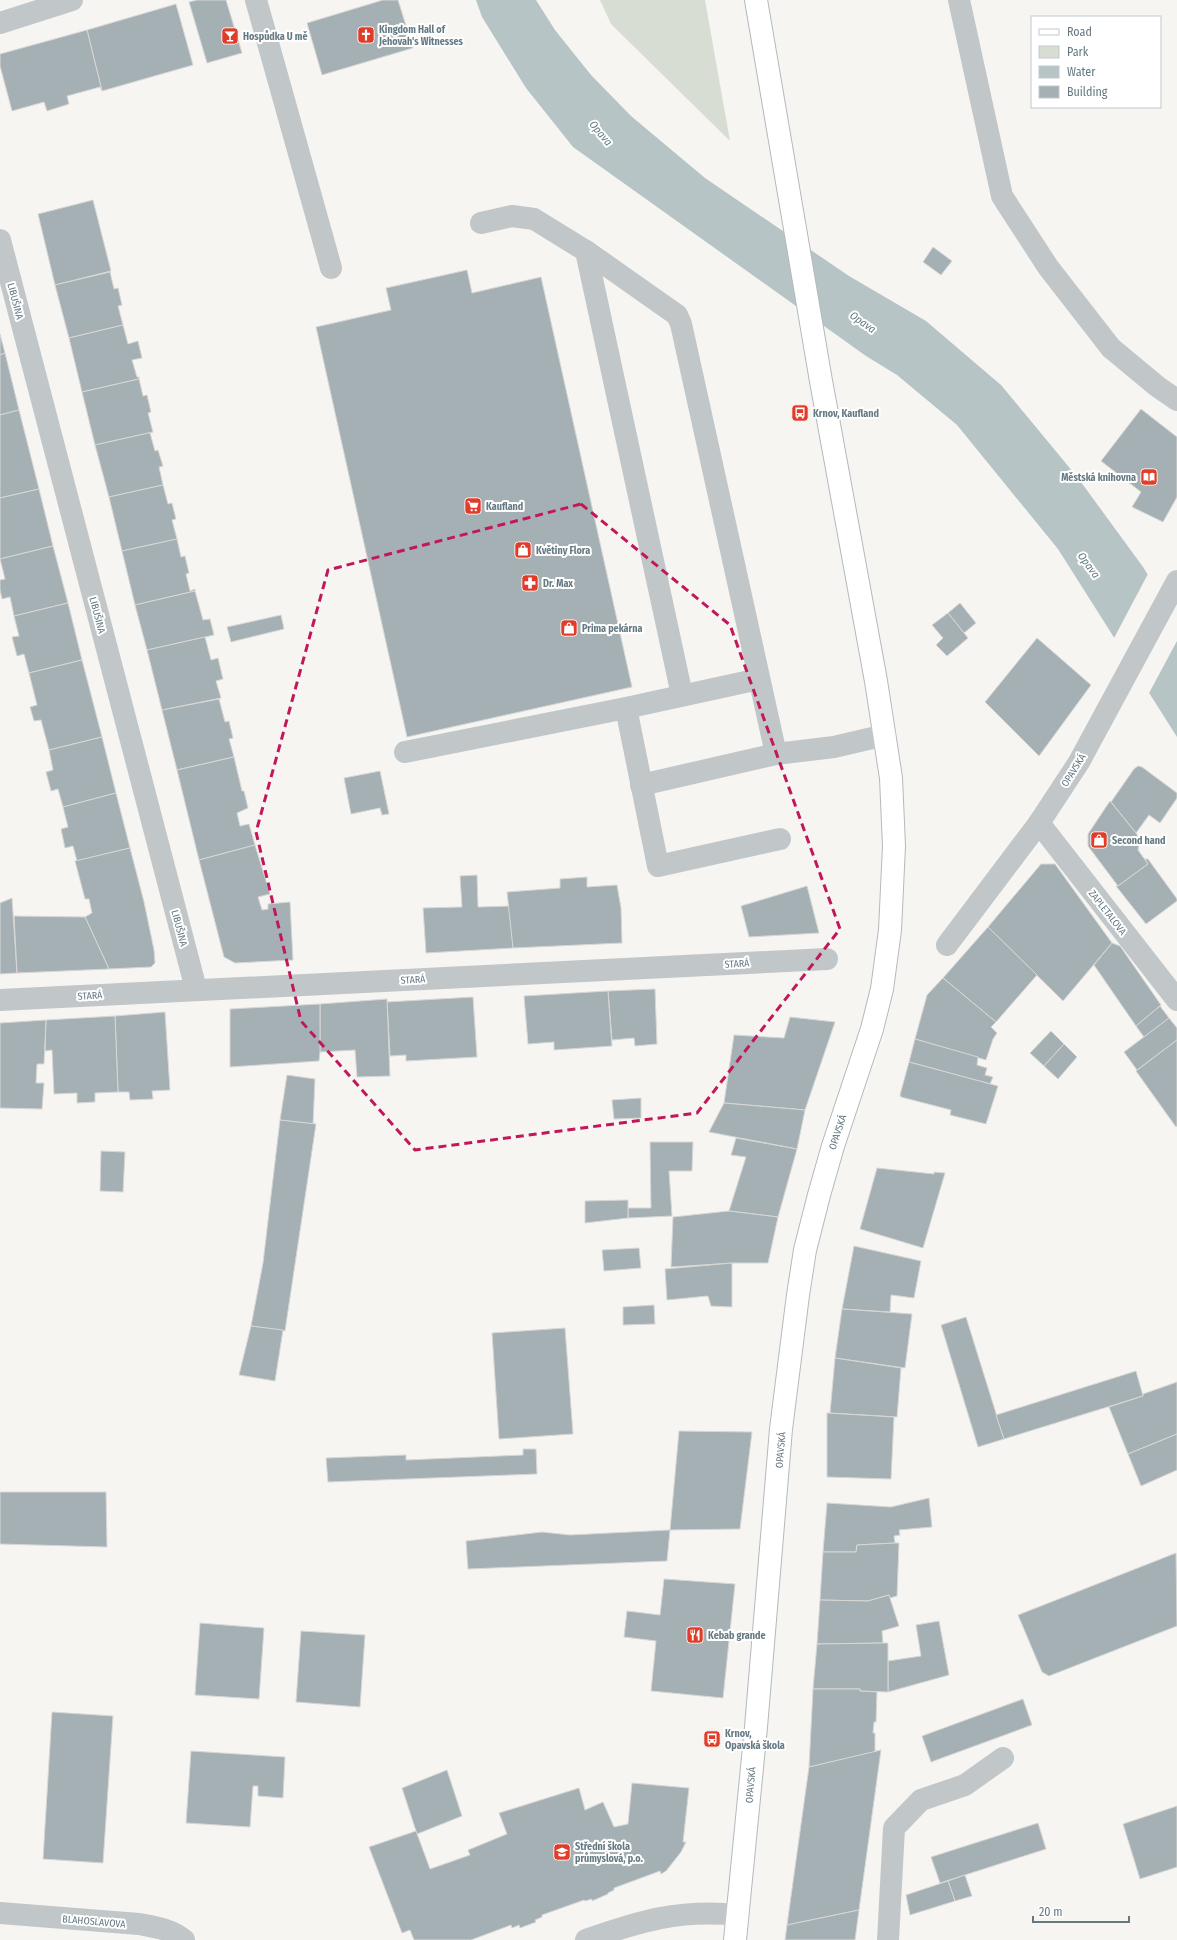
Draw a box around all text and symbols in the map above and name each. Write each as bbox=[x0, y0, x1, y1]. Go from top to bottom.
legend bbox=[1031, 16, 1161, 108]
place label: Kingdom Hall of Jehovah's Witnesses bbox=[378, 24, 464, 48]
church icon: Kingdom Hall of Jehovah's Witnesses bbox=[356, 25, 376, 45]
text: Road bbox=[1067, 25, 1092, 39]
bar icon: Hospůdka U mě bbox=[220, 26, 240, 46]
place label: Hospůdka U mě bbox=[243, 30, 307, 43]
text: Park bbox=[1067, 45, 1089, 59]
text: Water bbox=[1067, 65, 1096, 79]
text: Building bbox=[1067, 85, 1108, 99]
water label: Opava bbox=[586, 118, 615, 149]
street label: LIBUŠINA bbox=[4, 281, 28, 322]
water label: Opava bbox=[847, 309, 878, 336]
bus stop icon: Krnov, Kaufland bbox=[790, 403, 810, 423]
place label: Krnov, Kaufland bbox=[813, 408, 879, 420]
library icon: Městská knihovna bbox=[1139, 467, 1159, 487]
place label: Městská knihovna bbox=[1061, 471, 1136, 484]
supermarket icon: Kaufland bbox=[463, 496, 483, 516]
place label: Kaufland bbox=[486, 501, 523, 513]
shop icon: Květiny Flora bbox=[513, 540, 533, 560]
place label: Květiny Flora bbox=[536, 544, 590, 557]
water label: Opava bbox=[1075, 550, 1103, 581]
pharmacy icon: Dr. Max bbox=[520, 573, 540, 593]
place label: Dr. Max bbox=[543, 578, 573, 590]
street label: LIBUŠINA bbox=[86, 595, 110, 636]
shop icon: Prima pekárna bbox=[559, 618, 579, 638]
place label: Prima pekárna bbox=[582, 622, 642, 635]
street label: OPAVSKÁ bbox=[1057, 750, 1089, 789]
shop icon: Second hand bbox=[1089, 830, 1109, 850]
place label: Second hand bbox=[1112, 835, 1165, 847]
street label: ZAPLETALOVA bbox=[1086, 888, 1129, 938]
street label: LIBUŠINA bbox=[168, 908, 192, 949]
street label: STARÁ bbox=[724, 955, 751, 971]
street label: STARÁ bbox=[400, 971, 427, 987]
street label: STARÁ bbox=[77, 987, 104, 1003]
street label: OPAVSKÁ bbox=[825, 1112, 850, 1152]
street label: OPAVSKÁ bbox=[771, 1430, 789, 1469]
restaurant icon: Kebab grande bbox=[685, 1625, 705, 1645]
place label: Kebab grande bbox=[708, 1630, 766, 1642]
place label: Krnov, Opavská škola bbox=[725, 1728, 785, 1752]
bus stop icon: Krnov, Opavská škola bbox=[702, 1729, 722, 1749]
street label: OPAVSKÁ bbox=[741, 1765, 759, 1804]
place label: Střední škola průmyslová, p.o. bbox=[575, 1840, 643, 1865]
school or university icon: Střední škola průmyslová, p.o. bbox=[552, 1842, 572, 1862]
scale bar bbox=[1033, 1898, 1129, 1924]
text: 20 m bbox=[1039, 1905, 1063, 1919]
street label: BLAHOSLAVOVA bbox=[62, 1913, 127, 1931]

